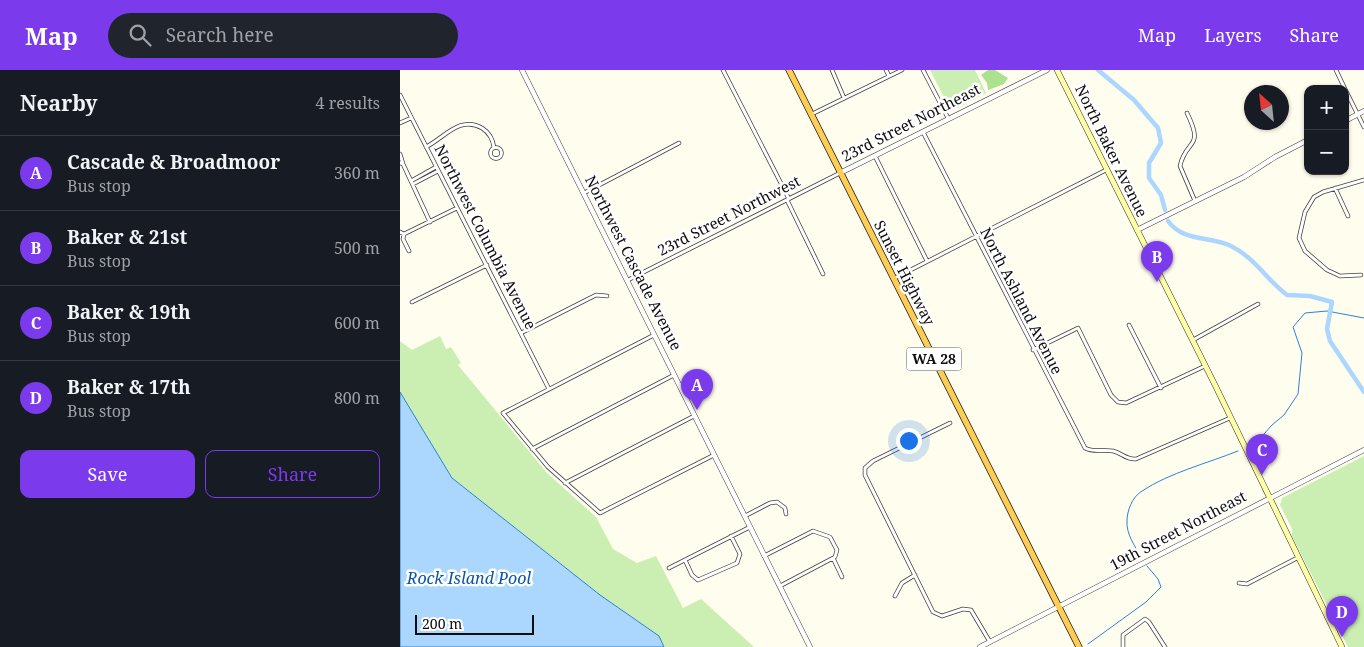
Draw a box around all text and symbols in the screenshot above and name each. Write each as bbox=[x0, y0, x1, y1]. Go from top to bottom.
search box bbox=[108, 13, 458, 58]
text: Map bbox=[25, 19, 78, 52]
icon: search bbox=[126, 21, 154, 49]
text: Search here bbox=[166, 22, 274, 48]
text: Map bbox=[1138, 23, 1176, 47]
text: Layers bbox=[1204, 23, 1262, 47]
text: Share bbox=[1290, 23, 1339, 47]
street label: 23rd Street Northeast bbox=[838, 78, 983, 166]
street label: North Baker Avenue bbox=[1071, 81, 1153, 220]
north arrow bbox=[1244, 85, 1289, 130]
map controls bbox=[1304, 85, 1349, 175]
button: + bbox=[1304, 85, 1349, 130]
text: Nearby bbox=[20, 89, 98, 117]
text: 4 results bbox=[316, 92, 380, 114]
button: − bbox=[1304, 130, 1349, 175]
street label: Northwest Columbia Avenue bbox=[430, 141, 541, 332]
text: Cascade & Broadmoor bbox=[67, 149, 280, 175]
text: A bbox=[30, 162, 42, 184]
text: 360 m bbox=[334, 162, 380, 184]
street label: 23rd Street Northwest bbox=[654, 170, 803, 260]
street label: Northwest Cascade Avenue bbox=[581, 172, 687, 353]
text: Bus stop bbox=[67, 175, 131, 197]
street label: Sunset Highway bbox=[870, 217, 940, 329]
text: Baker & 21st bbox=[67, 224, 187, 250]
street label: North Ashland Avenue bbox=[976, 224, 1068, 377]
text: B bbox=[31, 237, 41, 259]
text: 500 m bbox=[334, 237, 380, 259]
pin: B bbox=[1141, 241, 1173, 282]
text: Bus stop bbox=[67, 250, 131, 272]
text: Baker & 19th bbox=[67, 299, 191, 325]
text: C bbox=[31, 312, 41, 334]
text: 600 m bbox=[334, 312, 380, 334]
text: Bus stop bbox=[67, 325, 131, 347]
road number: WA 28 bbox=[906, 348, 962, 370]
pin: A bbox=[681, 369, 713, 410]
text: Baker & 17th bbox=[67, 374, 191, 400]
text: D bbox=[30, 387, 42, 409]
text: 800 m bbox=[334, 387, 380, 409]
text: Bus stop bbox=[67, 400, 131, 422]
your location bbox=[896, 428, 922, 454]
pin: C bbox=[1246, 434, 1278, 475]
button: Save bbox=[20, 450, 195, 498]
button: Share bbox=[205, 450, 380, 498]
street label: 19th Street Northeast bbox=[1106, 486, 1249, 575]
water label: Rock Island Pool bbox=[406, 567, 531, 589]
pin: D bbox=[1326, 596, 1358, 637]
scale bar bbox=[415, 612, 534, 635]
text: 200 m bbox=[422, 614, 462, 633]

